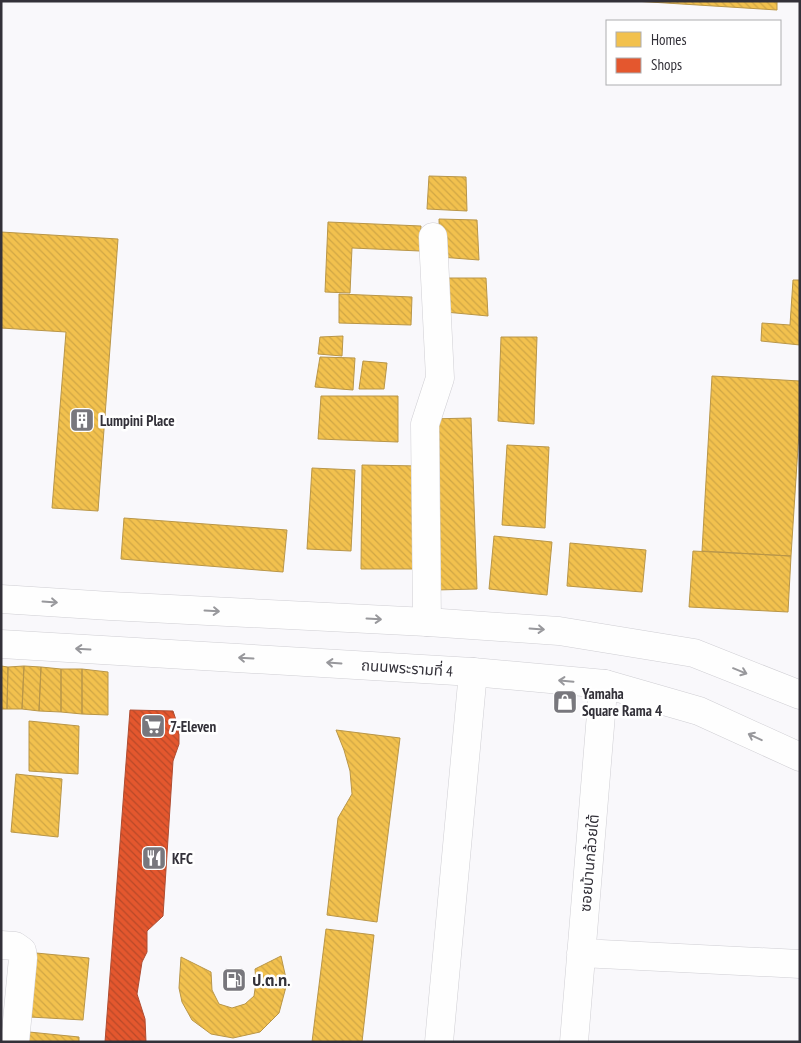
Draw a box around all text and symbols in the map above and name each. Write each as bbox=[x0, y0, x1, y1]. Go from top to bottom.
legend bbox=[606, 20, 781, 85]
text: Homes bbox=[651, 30, 687, 49]
text: Shops bbox=[651, 55, 682, 74]
building icon: Lumpini Place bbox=[69, 407, 95, 433]
place label: Lumpini Place bbox=[100, 411, 175, 430]
one-way arrow bbox=[42, 597, 58, 606]
one-way arrow bbox=[204, 606, 220, 616]
one-way arrow bbox=[366, 615, 382, 624]
one-way arrow bbox=[528, 625, 544, 634]
one-way arrow bbox=[76, 644, 92, 654]
one-way arrow bbox=[238, 654, 254, 663]
street label: ถนนพระรามที่ 4 bbox=[360, 654, 454, 681]
one-way arrow bbox=[327, 659, 343, 668]
one-way arrow bbox=[732, 667, 747, 676]
one-way arrow bbox=[559, 676, 575, 686]
place label: Yamaha Square Rama 4 bbox=[581, 684, 662, 720]
shop icon: Yamaha Square Rama 4 bbox=[552, 689, 578, 715]
supermarket icon: 7-Eleven bbox=[140, 713, 166, 739]
place label: 7-Eleven bbox=[170, 717, 217, 736]
one-way arrow bbox=[748, 732, 763, 742]
street label: ซอยบ้านกล้วยใต้ bbox=[575, 813, 603, 913]
restaurant icon: KFC bbox=[141, 845, 167, 871]
place label: KFC bbox=[172, 849, 193, 868]
fuel station icon: ป.ต.ท. bbox=[221, 967, 247, 993]
place label: ป.ต.ท. bbox=[252, 971, 291, 990]

